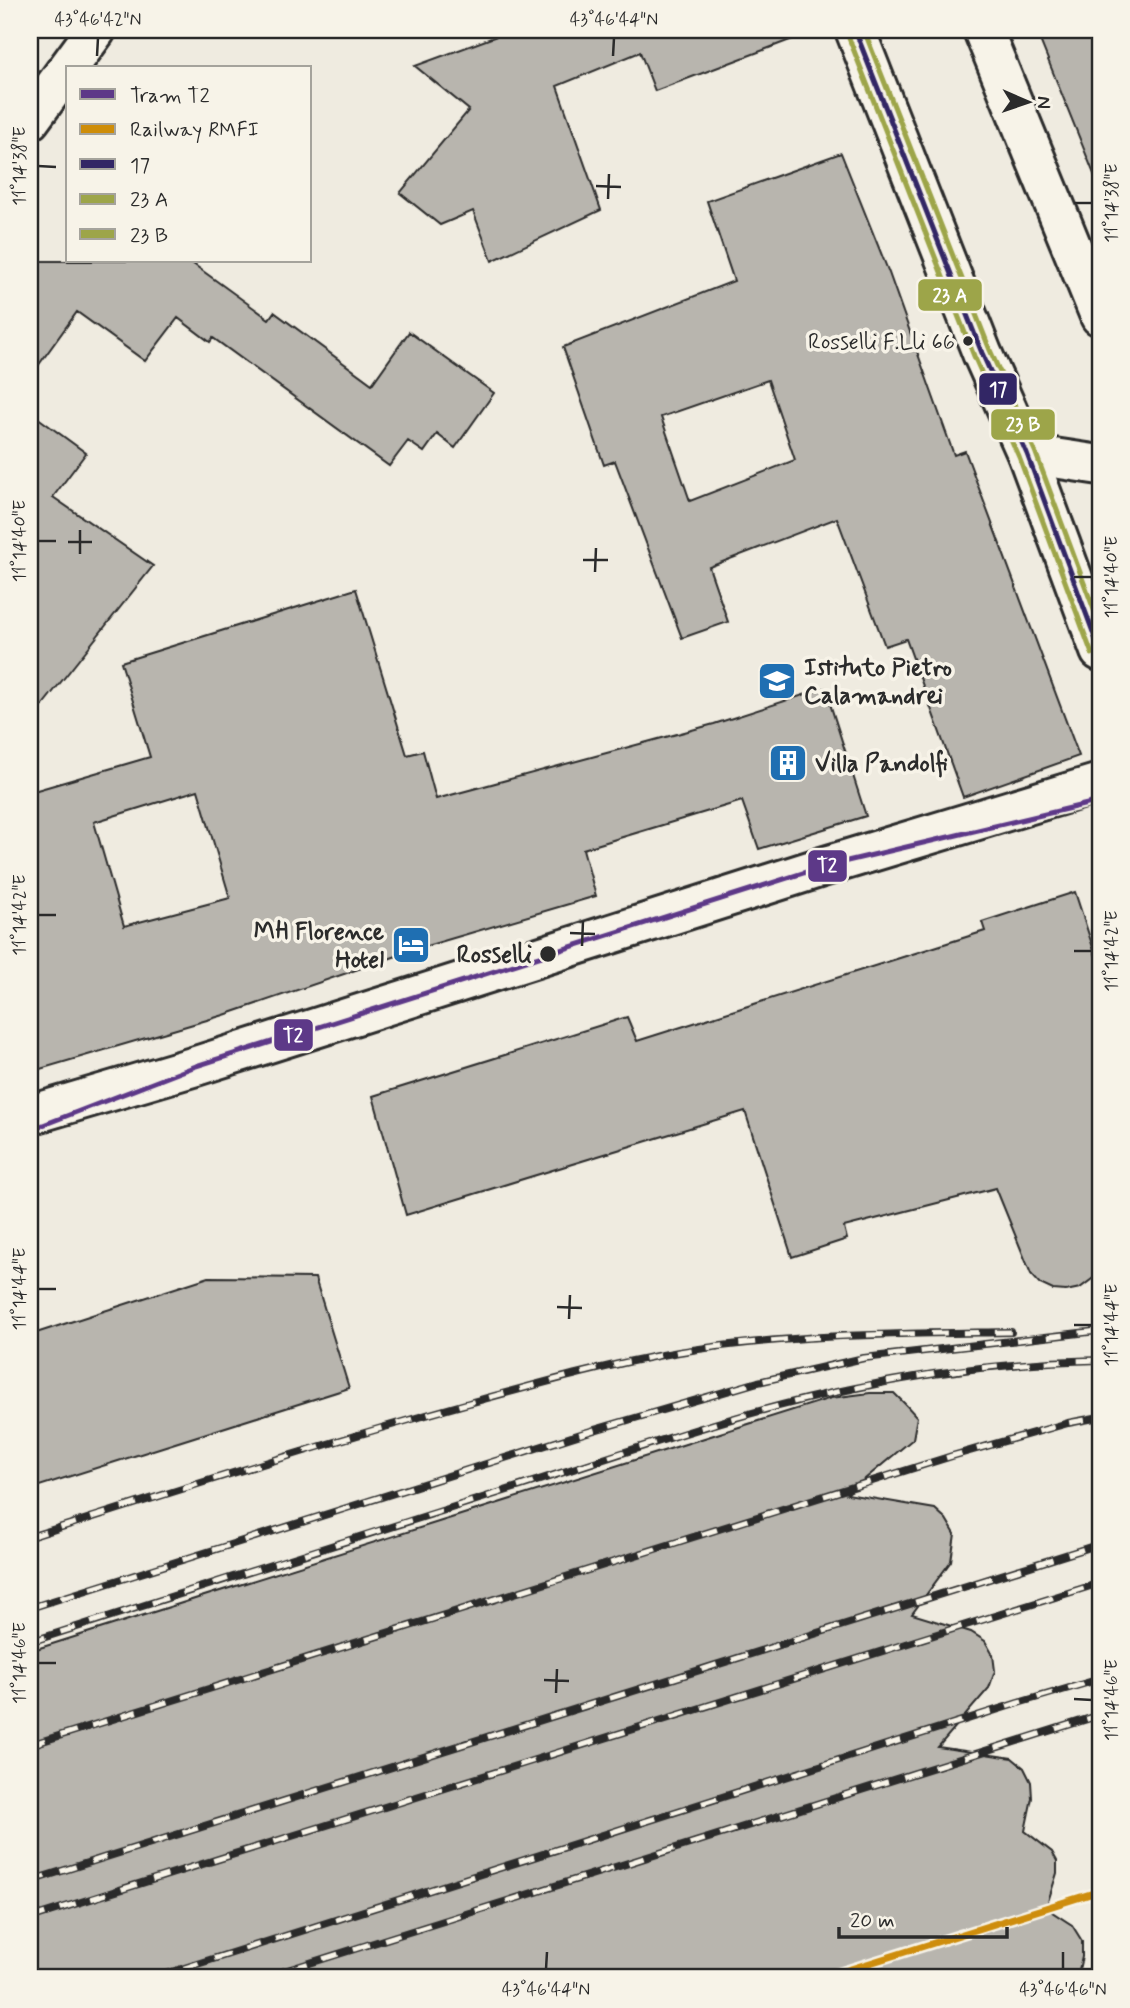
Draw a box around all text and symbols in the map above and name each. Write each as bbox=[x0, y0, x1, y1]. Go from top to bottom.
text: 43°46'42"N bbox=[55, 8, 141, 32]
text: 43°46'44"N bbox=[570, 8, 658, 32]
legend bbox=[66, 66, 312, 262]
north arrow bbox=[993, 66, 1064, 136]
text: Tram T2 bbox=[130, 82, 210, 110]
text: N bbox=[1031, 96, 1056, 109]
text: Railway RMFI bbox=[130, 116, 259, 144]
text: 11°14'38"E bbox=[8, 126, 32, 206]
text: 17 bbox=[130, 152, 150, 180]
text: 11°14'38"E bbox=[1100, 163, 1124, 243]
text: 23 A bbox=[130, 186, 169, 214]
text: 23 B bbox=[130, 222, 168, 250]
line badge: 23 A bbox=[917, 278, 983, 312]
text: 23 A bbox=[933, 284, 967, 309]
place label: Rosselli F.Lli 66 bbox=[808, 329, 955, 357]
marker: Rosselli F.Lli 66 bbox=[961, 334, 975, 348]
line badge: 17 bbox=[978, 372, 1018, 406]
text: 17 bbox=[989, 378, 1007, 403]
line badge: 23 B bbox=[990, 408, 1056, 441]
text: 23 B bbox=[1006, 413, 1040, 438]
text: 11°14'40"E bbox=[8, 500, 32, 582]
text: 11°14'40"E bbox=[1100, 536, 1124, 618]
place label: Istituto Pietro Calamandrei bbox=[804, 653, 952, 712]
school or university icon: Istituto Pietro Calamandrei bbox=[756, 660, 798, 702]
building icon: Villa Pandolfi bbox=[767, 742, 809, 784]
place label: Villa Pandolfi bbox=[815, 749, 948, 780]
line badge: T2 bbox=[807, 849, 848, 883]
text: T2 bbox=[817, 854, 838, 879]
text: 11°14'42"E bbox=[8, 874, 32, 956]
text: 11°14'42"E bbox=[1100, 910, 1124, 992]
place label: MH Florence Hotel bbox=[254, 917, 385, 976]
hotel icon: MH Florence Hotel bbox=[390, 924, 432, 966]
place label: Rosselli bbox=[457, 940, 532, 971]
marker: Rosselli bbox=[538, 944, 558, 964]
line badge: T2 bbox=[273, 1018, 314, 1052]
text: T2 bbox=[283, 1024, 304, 1049]
text: 11°14'44"E bbox=[8, 1247, 32, 1331]
text: 11°14'44"E bbox=[1100, 1283, 1124, 1367]
text: 11°14'46"E bbox=[8, 1622, 32, 1704]
text: 11°14'46"E bbox=[1100, 1659, 1124, 1741]
scale bar bbox=[839, 1896, 1007, 1940]
text: 20 m bbox=[850, 1907, 895, 1935]
text: 43°46'44"N bbox=[502, 1978, 590, 2002]
text: 43°46'46"N bbox=[1019, 1978, 1107, 2002]

